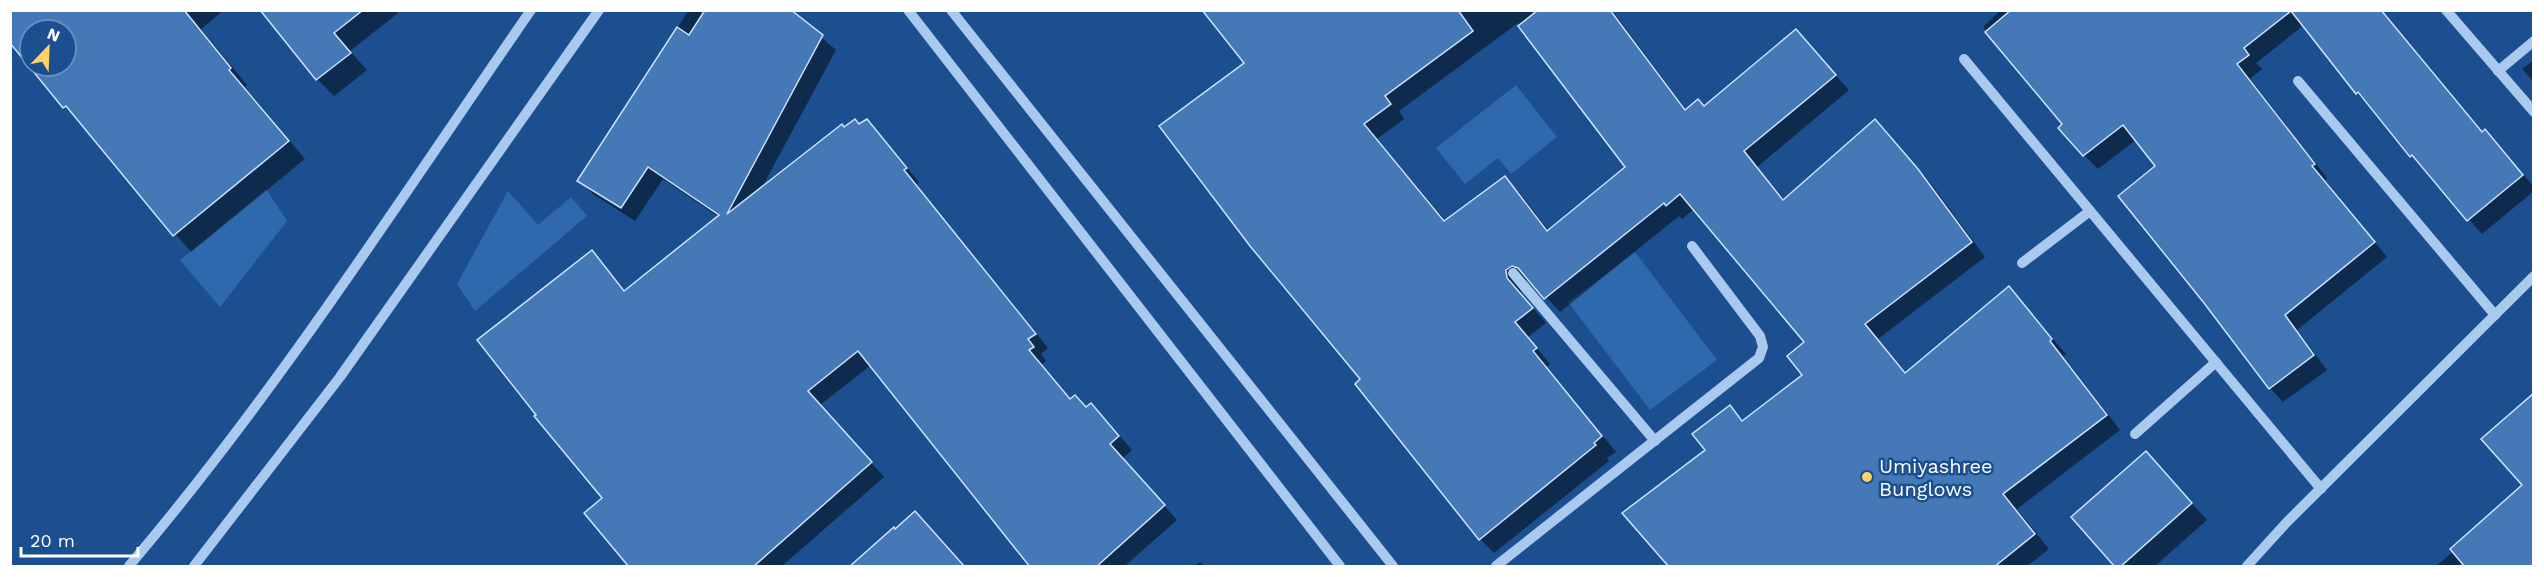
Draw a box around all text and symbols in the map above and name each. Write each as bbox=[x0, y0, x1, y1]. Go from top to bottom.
north arrow bbox=[18, 18, 78, 78]
text: N bbox=[44, 24, 63, 46]
place label: Umiyashree Bunglows bbox=[1879, 454, 1993, 501]
marker: Umiyashree Bunglows bbox=[1860, 470, 1874, 484]
scale bar bbox=[21, 520, 138, 558]
text: 20 m bbox=[30, 530, 75, 551]

